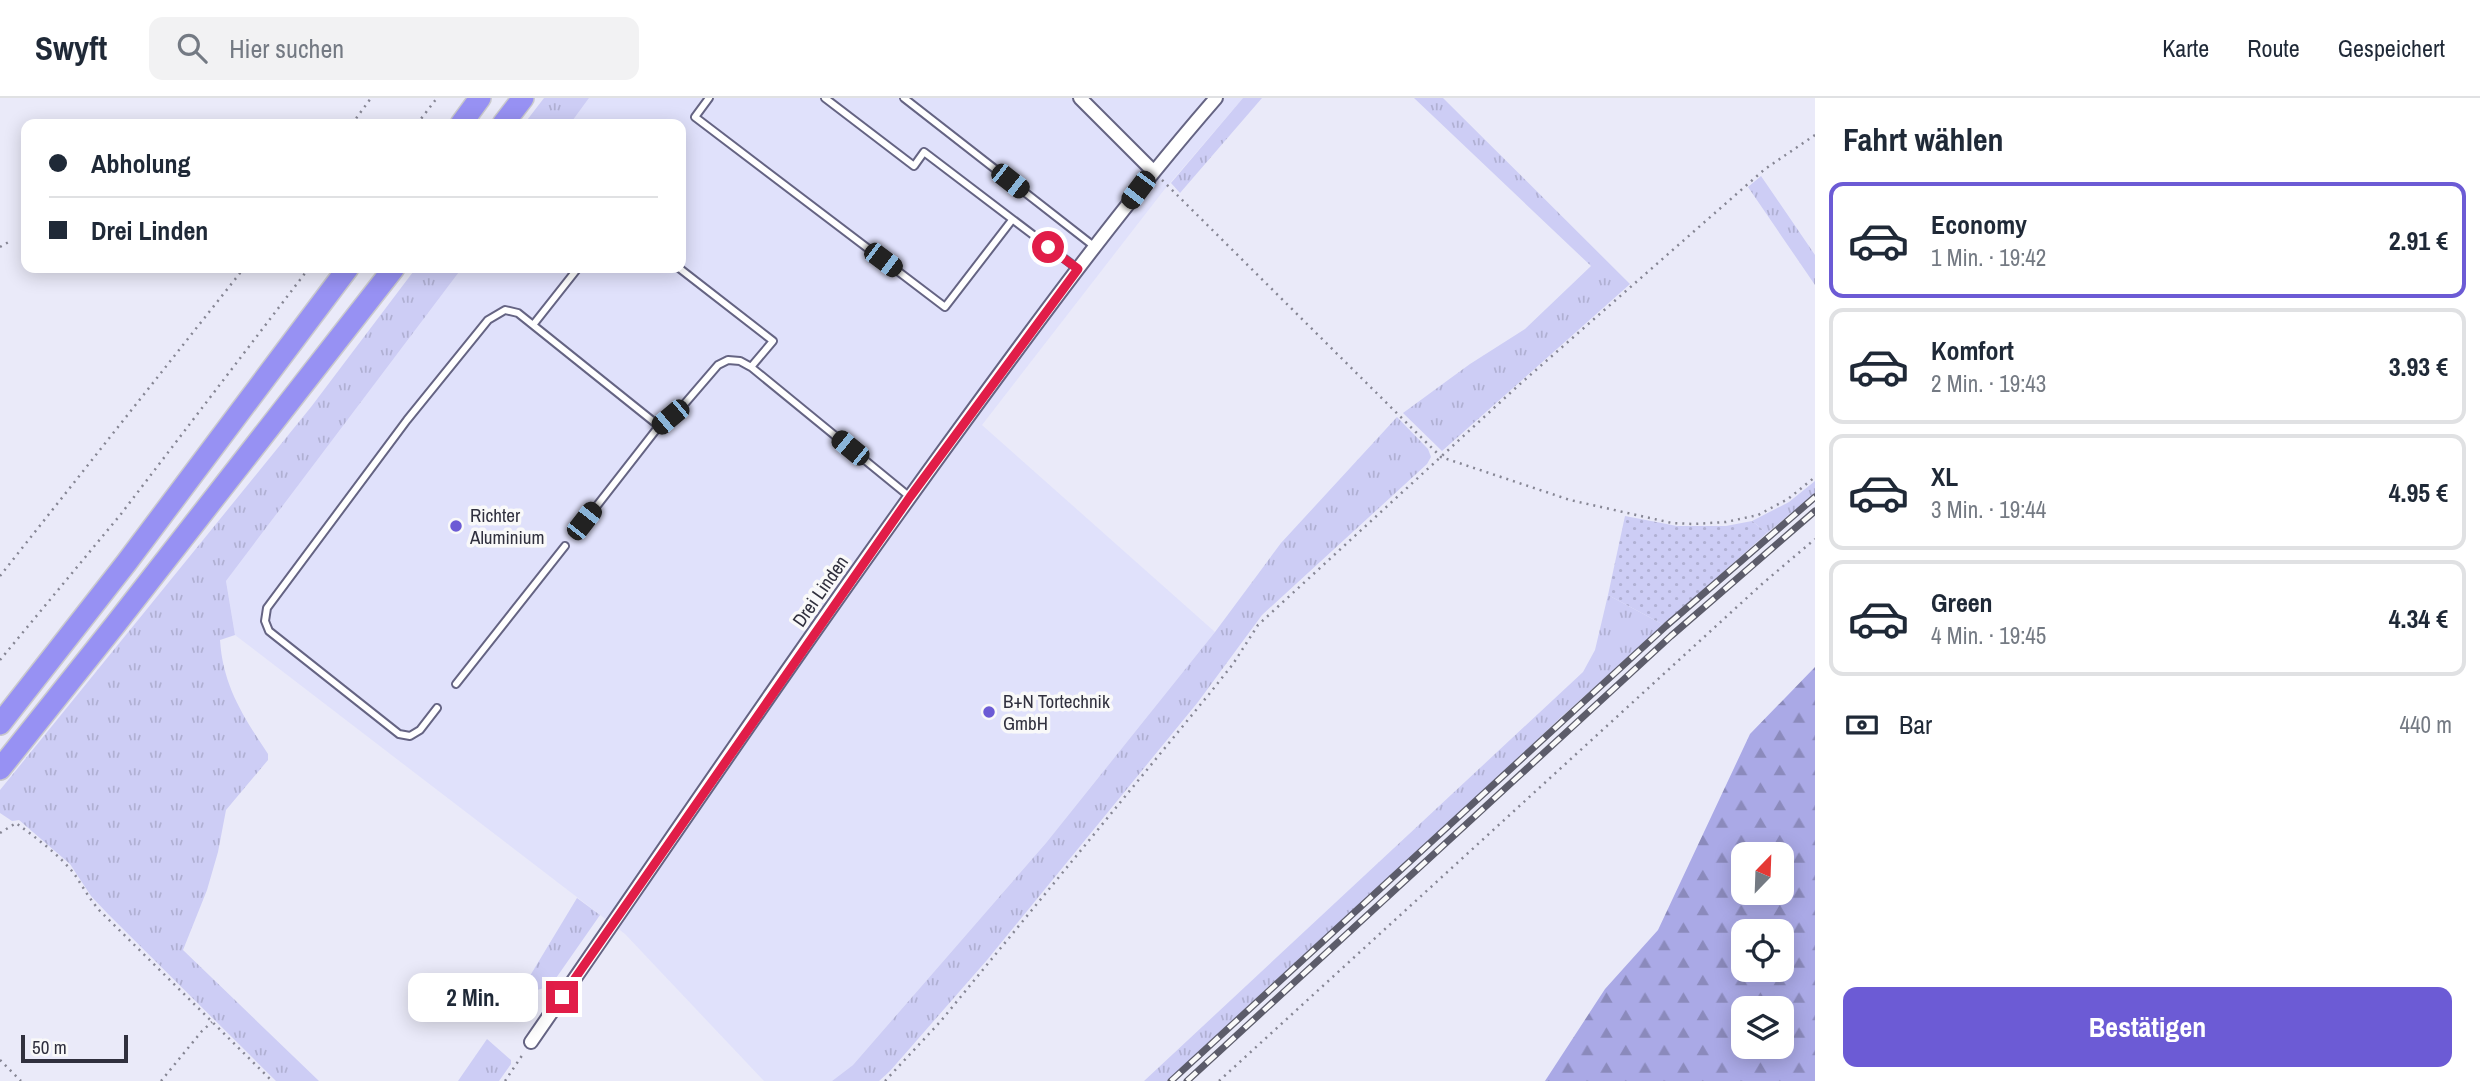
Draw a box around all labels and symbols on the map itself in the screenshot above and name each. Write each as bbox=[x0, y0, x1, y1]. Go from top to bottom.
car bbox=[987, 160, 1034, 202]
car bbox=[1117, 167, 1160, 213]
route start bbox=[1032, 231, 1064, 263]
car bbox=[860, 239, 907, 281]
car bbox=[648, 395, 693, 439]
car bbox=[828, 427, 873, 469]
car bbox=[563, 498, 606, 544]
place label: Richter Aluminium bbox=[469, 502, 544, 550]
marker: Richter Aluminium bbox=[448, 518, 464, 534]
street label: Drei Linden bbox=[786, 550, 854, 632]
place label: B+N Tortechnik GmbH bbox=[1003, 688, 1110, 736]
marker: B+N Tortechnik GmbH bbox=[981, 704, 997, 720]
north arrow bbox=[1731, 842, 1794, 905]
callout: 2 Min. bbox=[408, 972, 538, 1021]
route end bbox=[546, 981, 578, 1013]
scale bar bbox=[21, 1032, 128, 1064]

